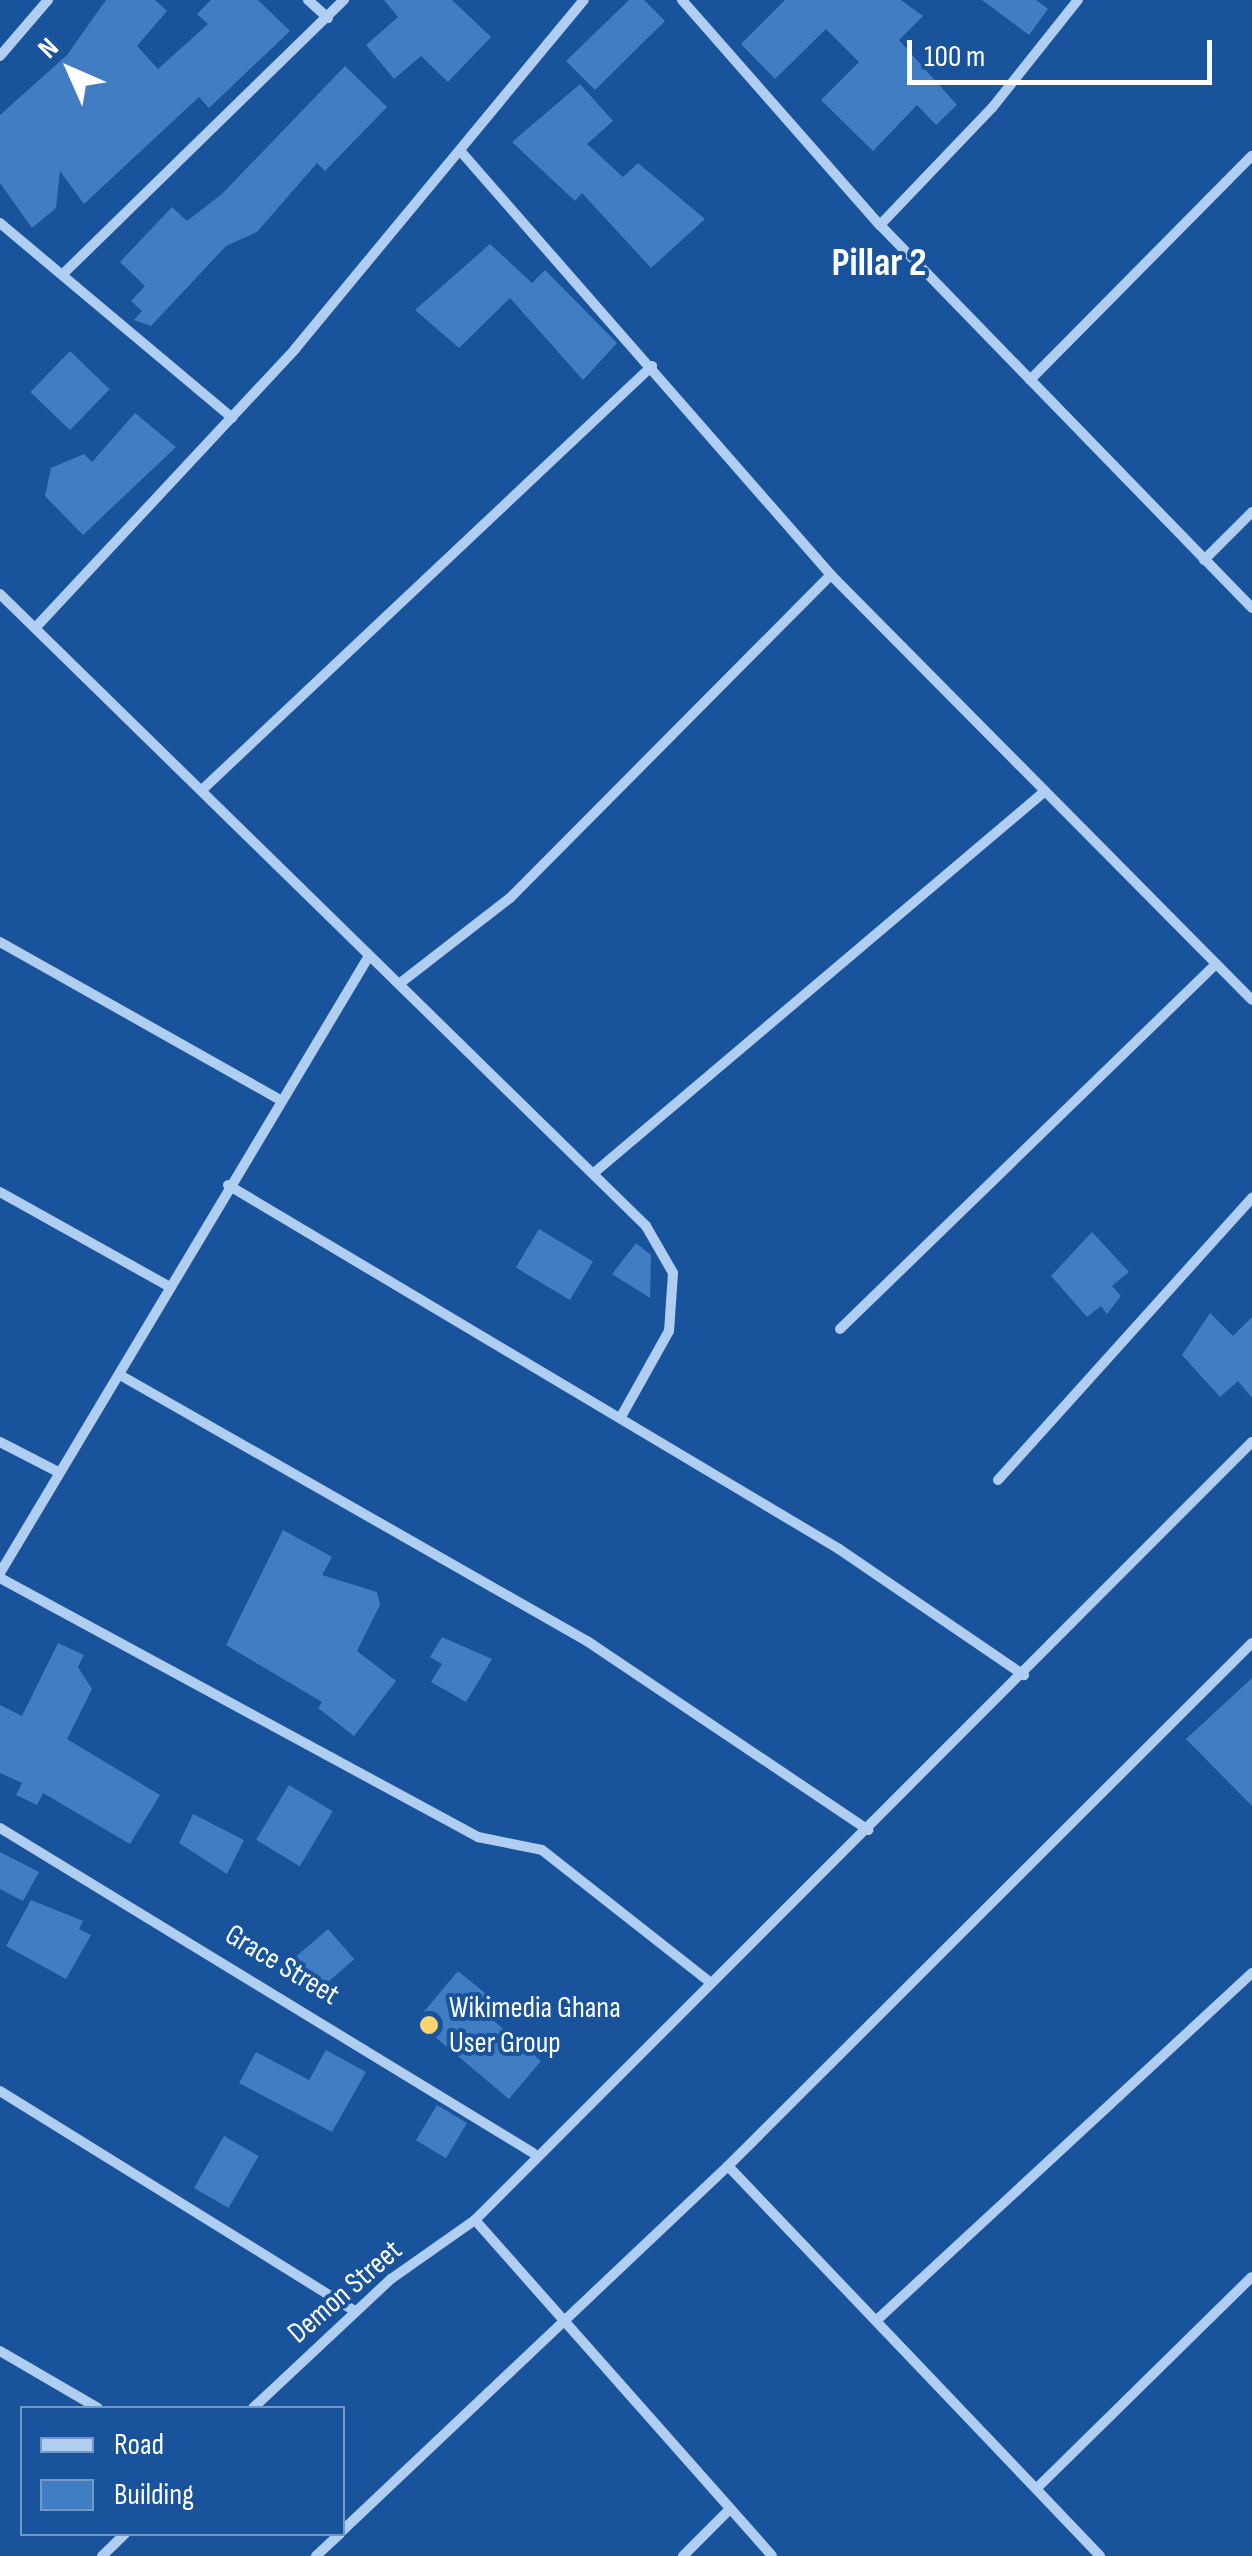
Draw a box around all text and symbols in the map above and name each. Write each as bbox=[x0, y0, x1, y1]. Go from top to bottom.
north arrow bbox=[20, 20, 120, 120]
scale bar bbox=[912, 20, 1217, 82]
text: N bbox=[31, 31, 65, 65]
text: 100 m bbox=[924, 39, 985, 75]
district label: Pillar 2 bbox=[832, 239, 926, 287]
street label: Grace Street bbox=[218, 1917, 346, 2013]
place label: Wikimedia Ghana User Group bbox=[449, 1990, 621, 2060]
marker: Wikimedia Ghana User Group bbox=[418, 2014, 440, 2036]
street label: Demon Street bbox=[281, 2233, 409, 2351]
legend bbox=[20, 2406, 345, 2536]
text: Road bbox=[114, 2427, 164, 2463]
text: Building bbox=[114, 2477, 194, 2513]

